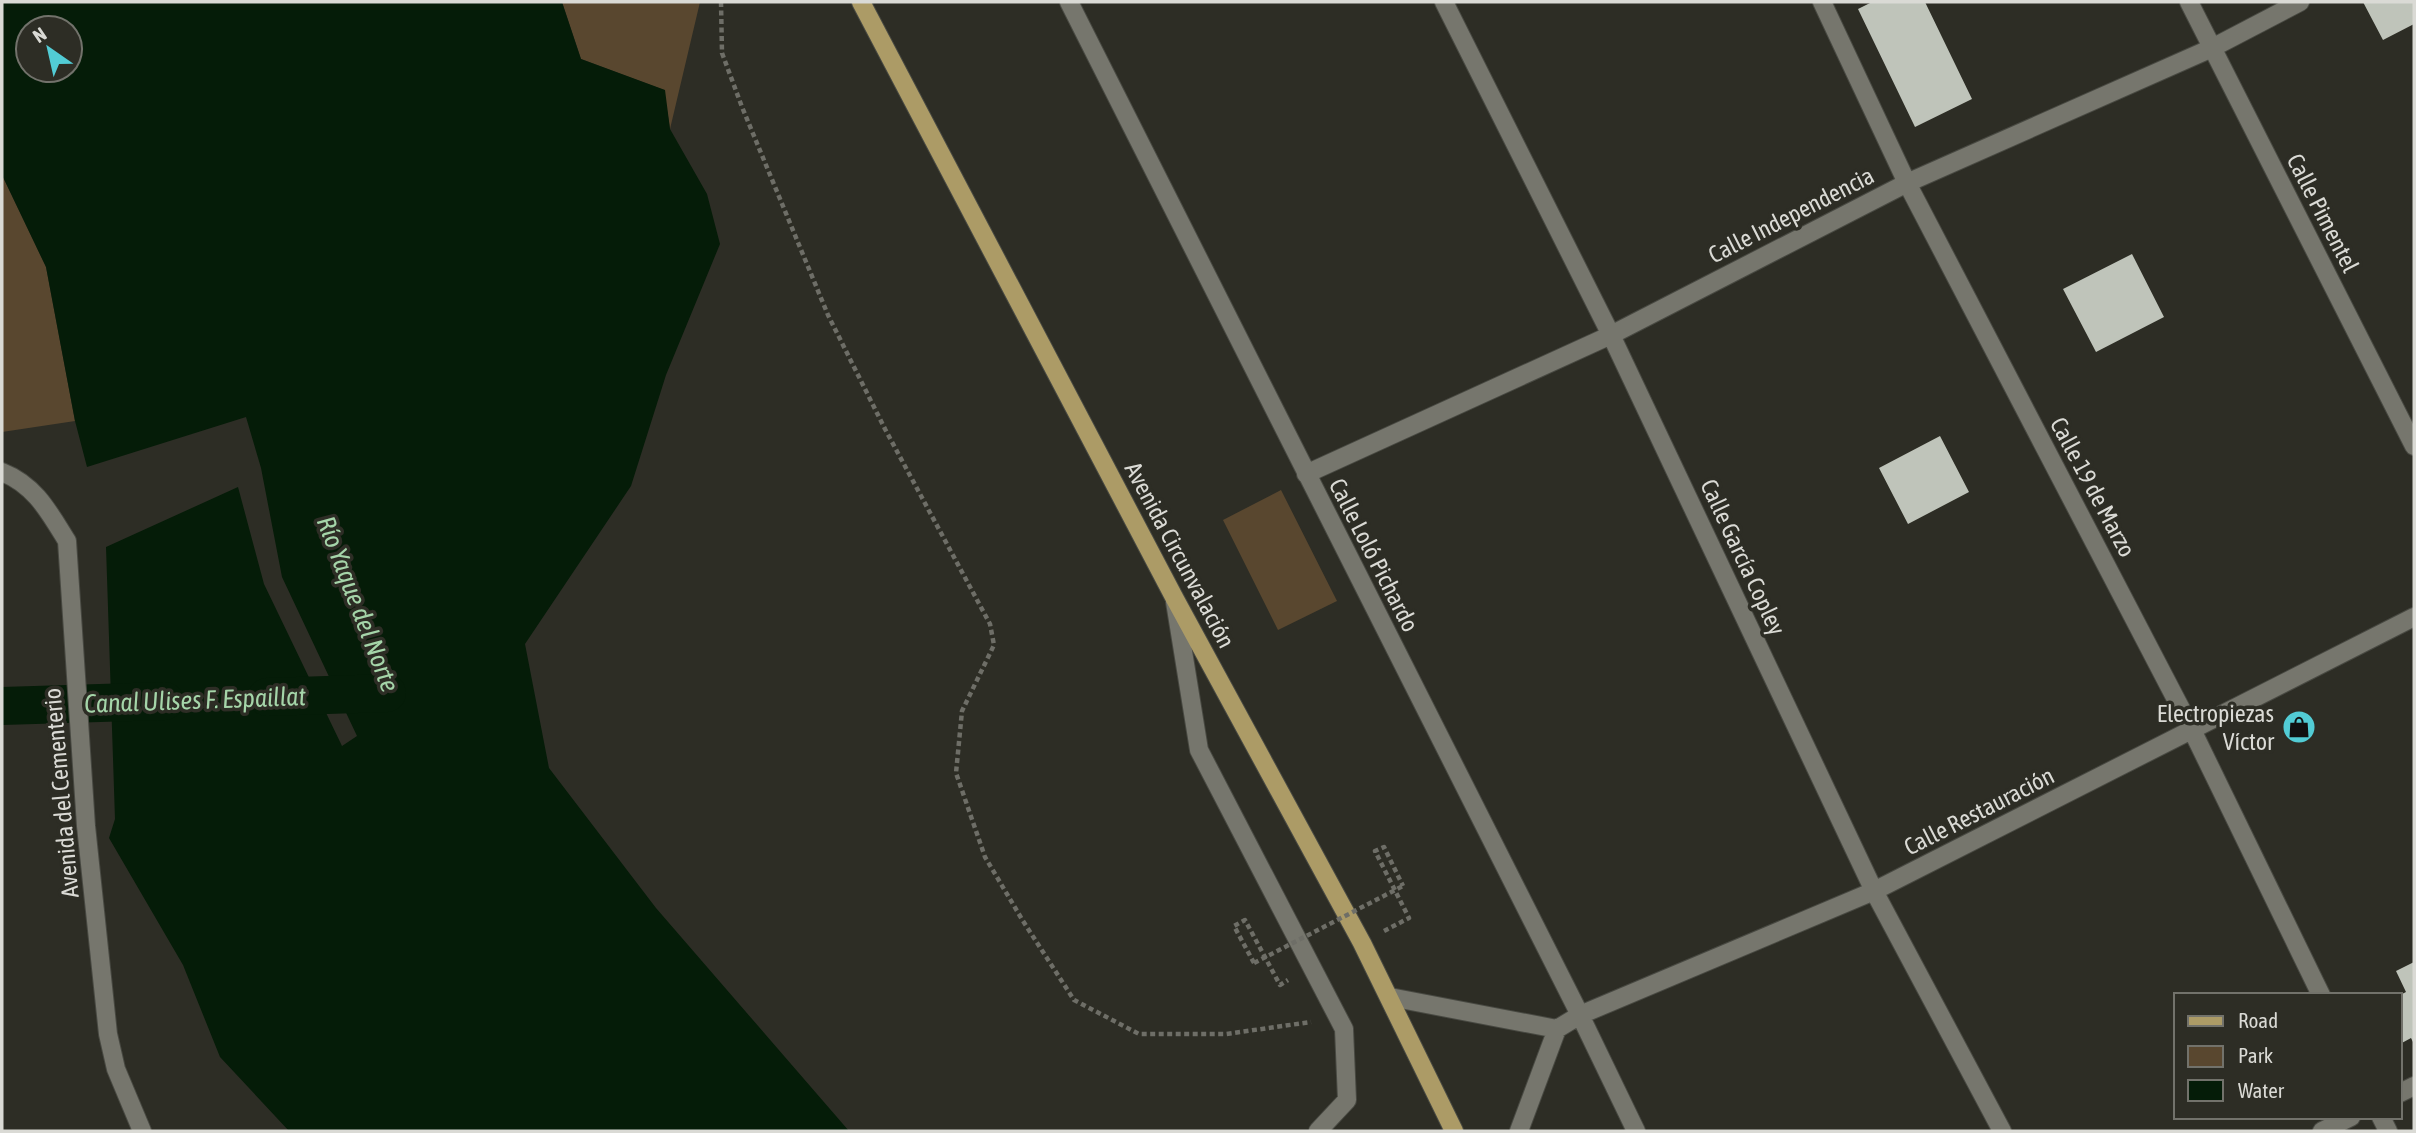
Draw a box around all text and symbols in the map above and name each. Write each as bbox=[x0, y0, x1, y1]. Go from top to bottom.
north arrow bbox=[14, 14, 84, 84]
text: N bbox=[29, 23, 50, 47]
street label: Calle Pimentel bbox=[2282, 149, 2365, 277]
street label: Calle Independencia bbox=[1704, 162, 1878, 268]
street label: Calle 19 de Marzo bbox=[2045, 413, 2141, 561]
street label: Avenida Circunvalación bbox=[1120, 458, 1240, 652]
street label: Calle Loló Pichardo bbox=[1324, 474, 1424, 636]
street label: Calle García Copley bbox=[1695, 475, 1791, 639]
water label: Río Yaque del Norte bbox=[311, 512, 405, 696]
water label: Canal Ulises F. Espaillat bbox=[84, 681, 307, 719]
street label: Avenida del Cementerio bbox=[38, 687, 84, 899]
place label: Electropiezas Víctor bbox=[2157, 700, 2275, 755]
shop icon: Electropiezas Víctor bbox=[2280, 708, 2318, 746]
street label: Calle Restauración bbox=[1899, 762, 2059, 860]
legend bbox=[2174, 993, 2402, 1119]
text: Road bbox=[2238, 1008, 2278, 1032]
text: Park bbox=[2238, 1043, 2273, 1067]
text: Water bbox=[2238, 1078, 2285, 1102]

